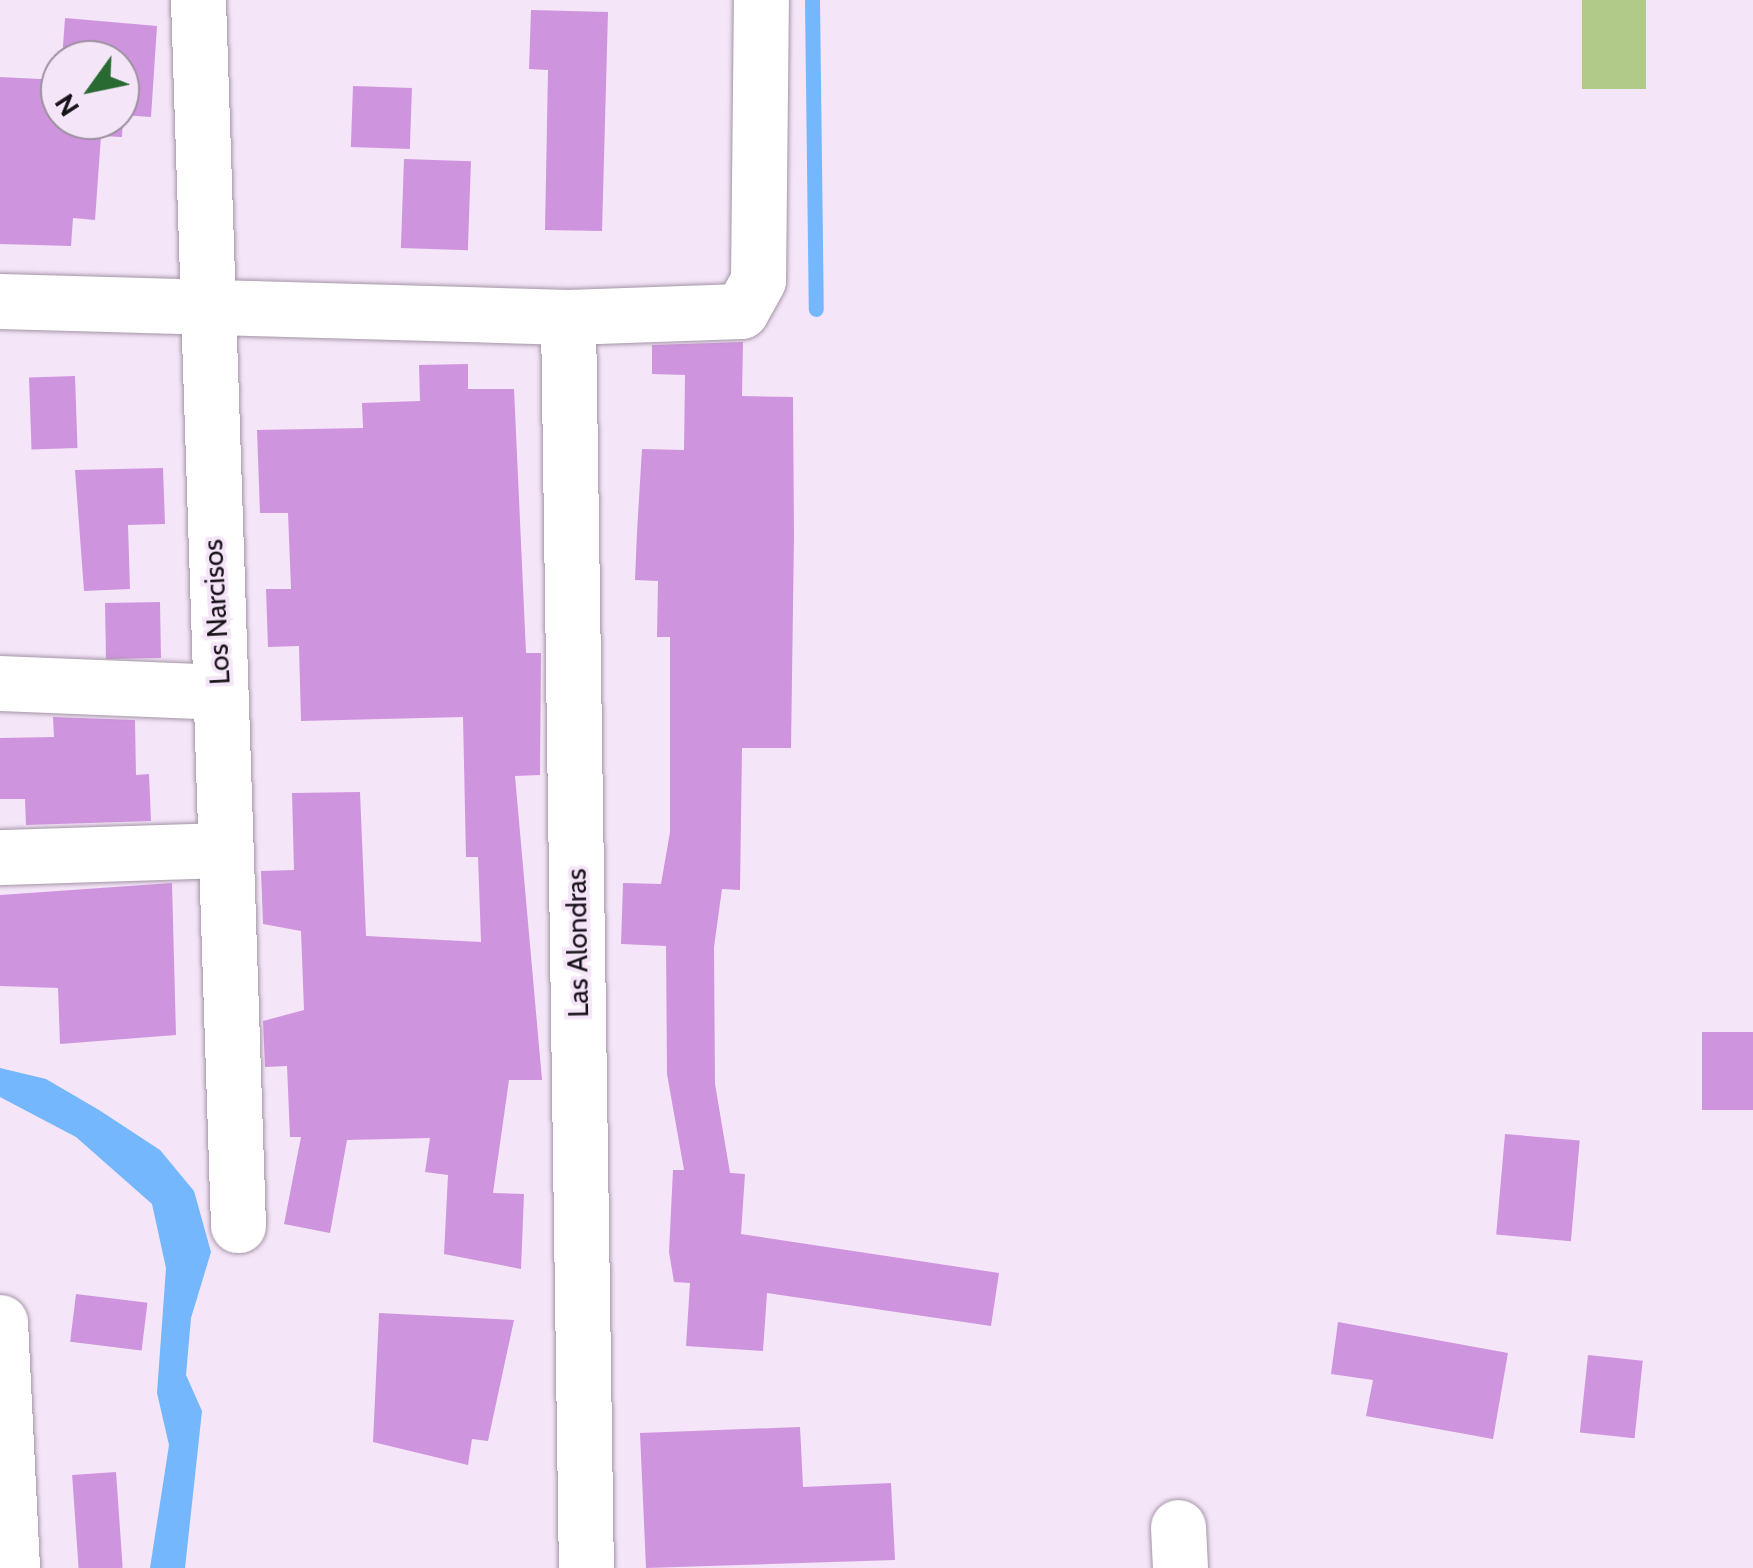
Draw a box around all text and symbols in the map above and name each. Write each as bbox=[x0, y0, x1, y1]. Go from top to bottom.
north arrow bbox=[40, 40, 140, 140]
text: N bbox=[47, 88, 86, 123]
street label: Los Narcisos bbox=[195, 538, 237, 686]
street label: Las Alondras bbox=[559, 868, 595, 1018]

